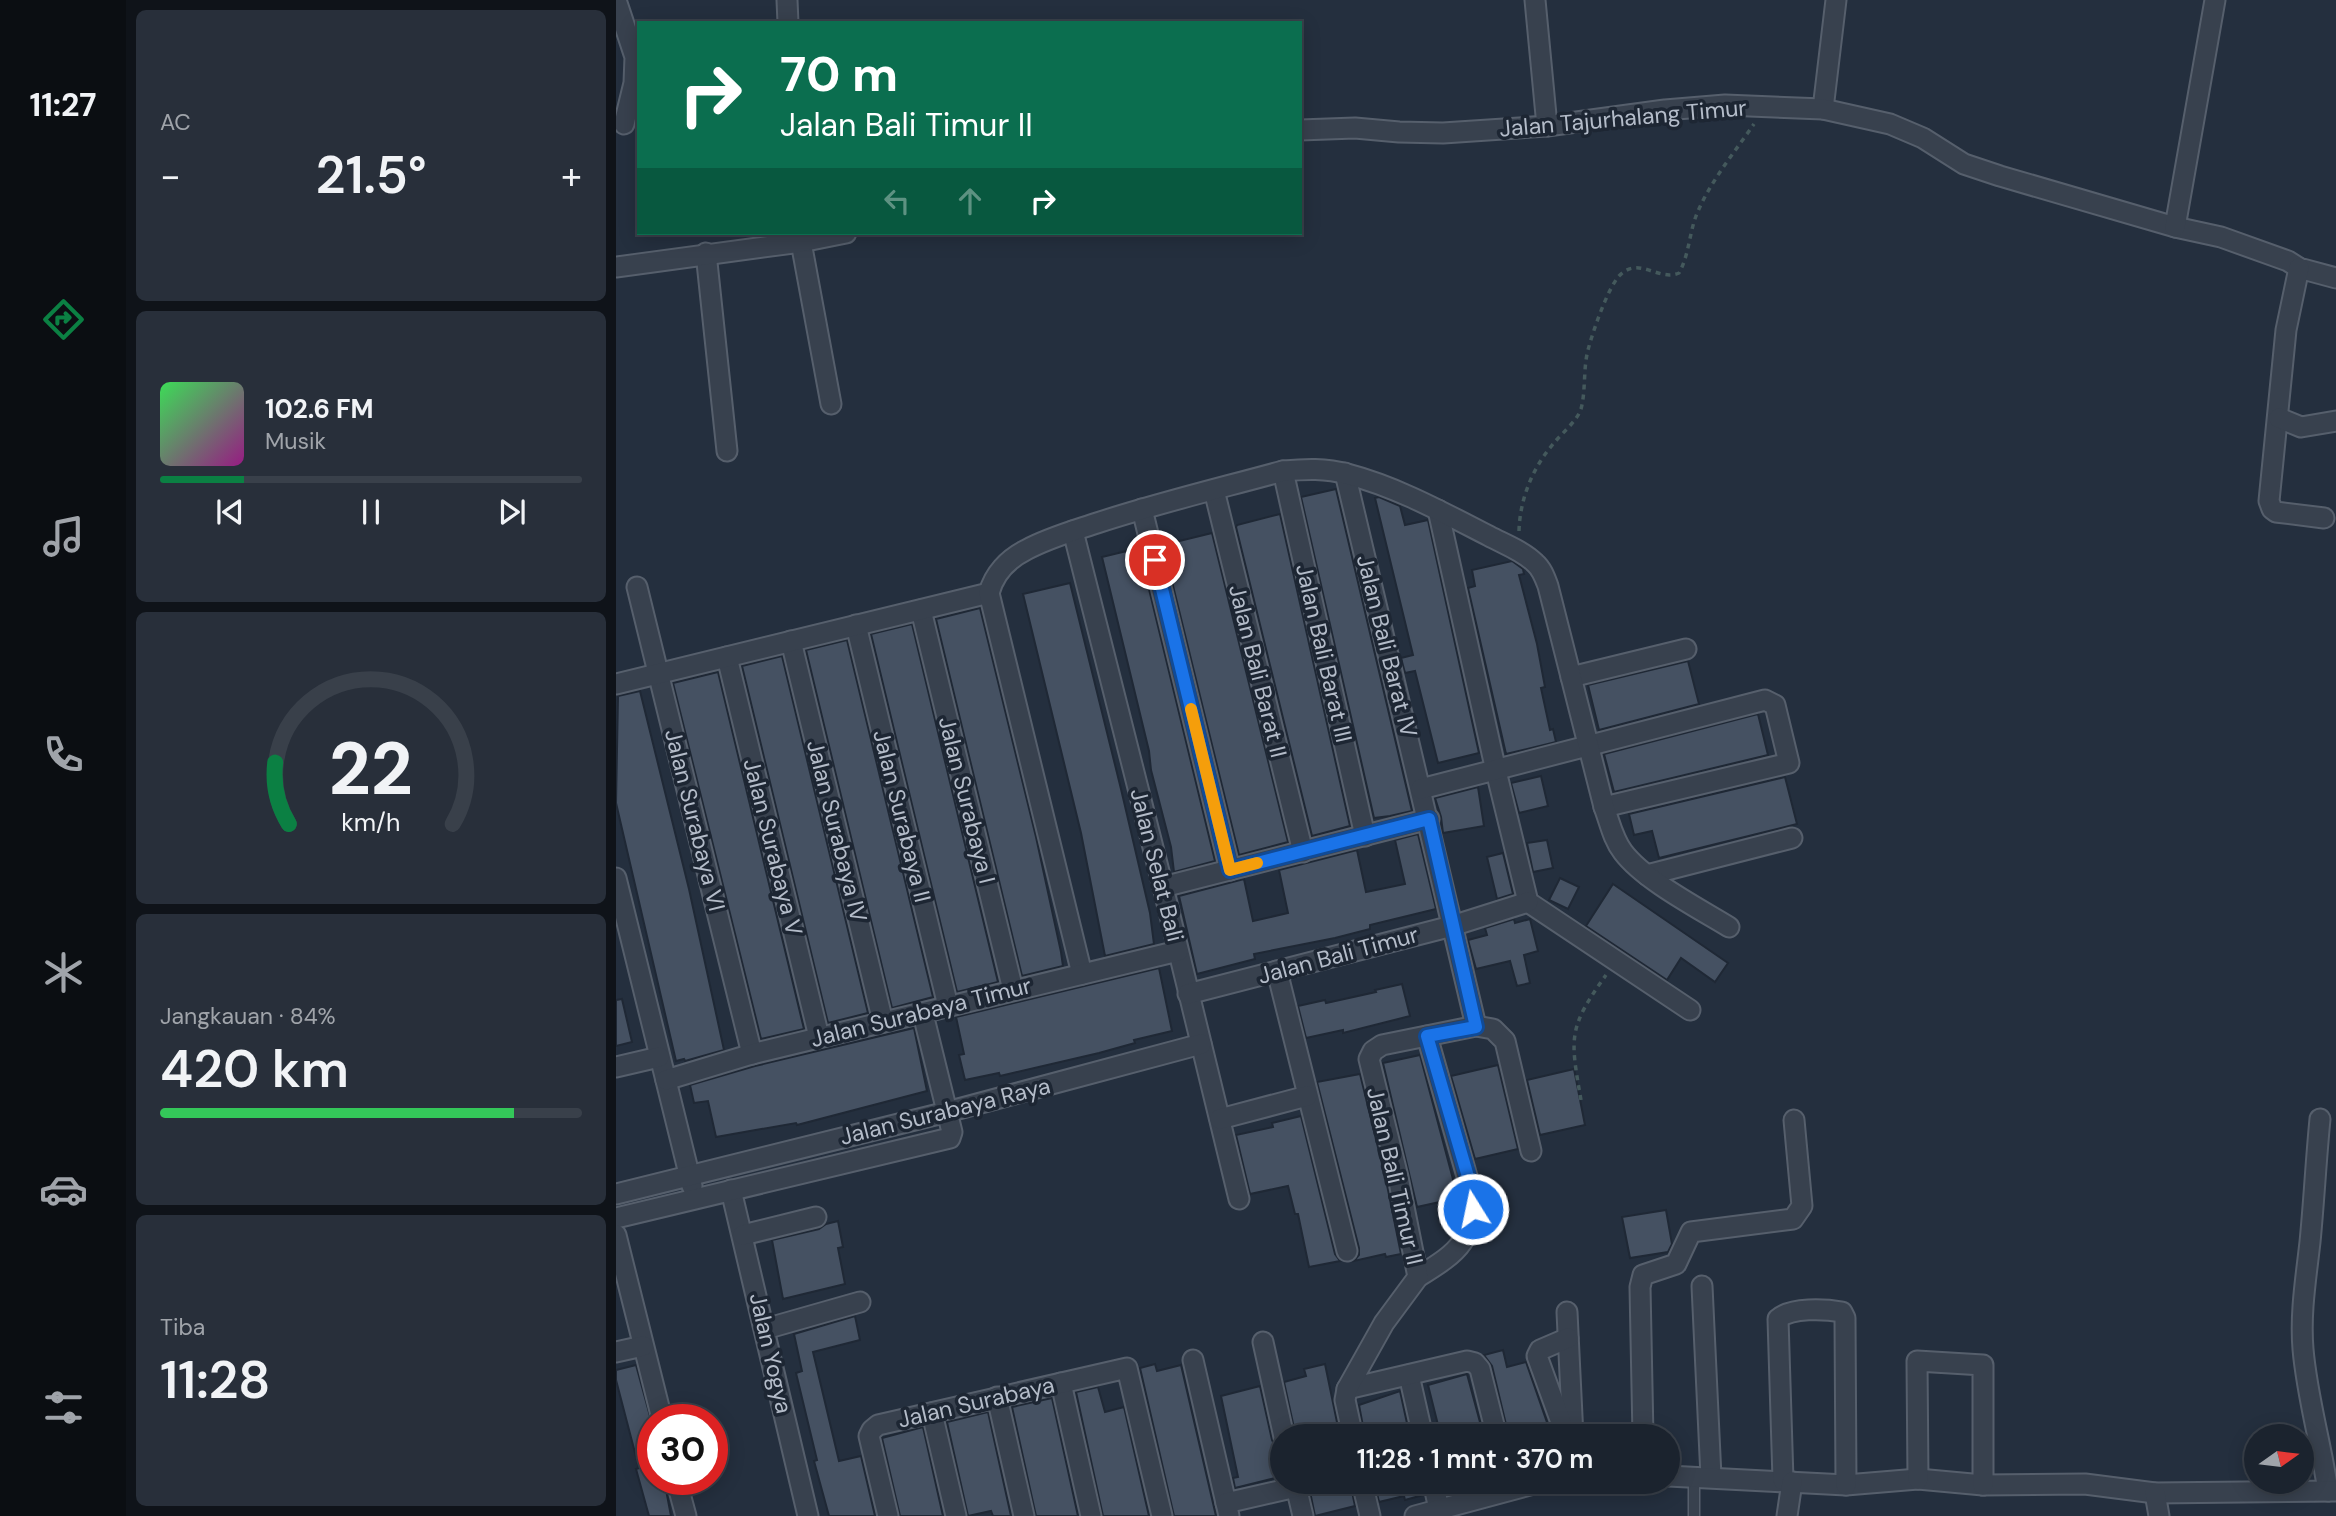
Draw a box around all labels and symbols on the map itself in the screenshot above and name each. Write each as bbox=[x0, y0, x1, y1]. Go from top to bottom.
street label: Jalan Tajurhalang Timur bbox=[1498, 92, 1748, 144]
pin bbox=[1125, 530, 1185, 590]
street label: Jalan Bali Barat IV bbox=[1350, 552, 1424, 740]
street label: Jalan Bali Barat III bbox=[1289, 561, 1359, 745]
street label: Jalan Bali Barat II bbox=[1222, 581, 1294, 761]
street label: Jalan Surabaya I bbox=[932, 713, 1002, 887]
street label: Jalan Surabaya VI bbox=[658, 726, 732, 914]
street label: Jalan Surabaya II bbox=[866, 727, 938, 905]
street label: Jalan Surabaya IV bbox=[800, 737, 874, 925]
street label: Jalan Surabaya V bbox=[737, 755, 809, 939]
street label: Jalan Selat Bali bbox=[1123, 785, 1191, 945]
street label: Jalan Bali Timur bbox=[1255, 919, 1421, 991]
street label: Jalan Surabaya Timur bbox=[808, 970, 1034, 1054]
street label: Jalan Surabaya Raya bbox=[837, 1070, 1053, 1152]
street label: Jalan Bali Timur II bbox=[1360, 1084, 1430, 1268]
position arrow bbox=[1436, 1172, 1510, 1246]
street label: Jalan Yogya bbox=[743, 1290, 799, 1416]
street label: Jalan Surabaya bbox=[895, 1369, 1057, 1435]
speed limit sign: 30 bbox=[637, 1404, 728, 1495]
north arrow bbox=[2244, 1424, 2314, 1494]

